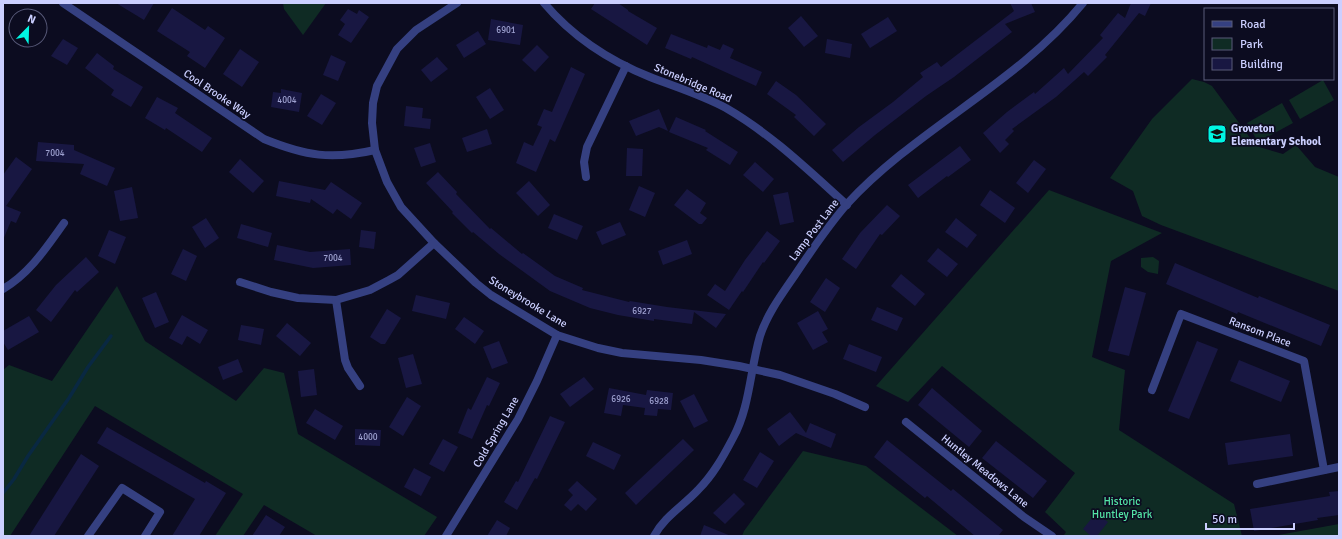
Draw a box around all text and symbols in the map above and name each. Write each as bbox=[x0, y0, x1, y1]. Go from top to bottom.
north arrow bbox=[8, 8, 48, 48]
legend bbox=[1204, 8, 1334, 80]
text: N bbox=[26, 12, 38, 27]
text: Road bbox=[1240, 17, 1266, 32]
house number: 6901 bbox=[496, 25, 516, 36]
text: Park bbox=[1240, 37, 1263, 52]
text: Building bbox=[1240, 57, 1283, 72]
street label: Stonebridge Road bbox=[652, 61, 734, 105]
street label: Cool Brooke Way bbox=[181, 67, 254, 122]
house number: 4004 bbox=[277, 95, 297, 106]
place label: Groveton Elementary School bbox=[1231, 122, 1322, 148]
school or university icon: Groveton Elementary School bbox=[1206, 123, 1228, 145]
house number: 7004 bbox=[45, 148, 65, 159]
street label: Lamp Post Lane bbox=[787, 197, 841, 263]
house number: 7004 bbox=[323, 253, 343, 264]
street label: Stoneybrooke Lane bbox=[486, 273, 570, 331]
house number: 6927 bbox=[632, 306, 652, 317]
street label: Ransom Place bbox=[1227, 314, 1293, 350]
street label: Cold Spring Lane bbox=[470, 394, 522, 470]
house number: 6926 bbox=[611, 394, 631, 405]
house number: 6928 bbox=[649, 396, 669, 407]
house number: 4000 bbox=[358, 432, 378, 443]
street label: Huntley Meadows Lane bbox=[939, 432, 1031, 510]
park label: Historic Huntley Park bbox=[1092, 495, 1153, 521]
scale bar bbox=[1206, 505, 1294, 531]
text: 50 m bbox=[1212, 512, 1237, 527]

